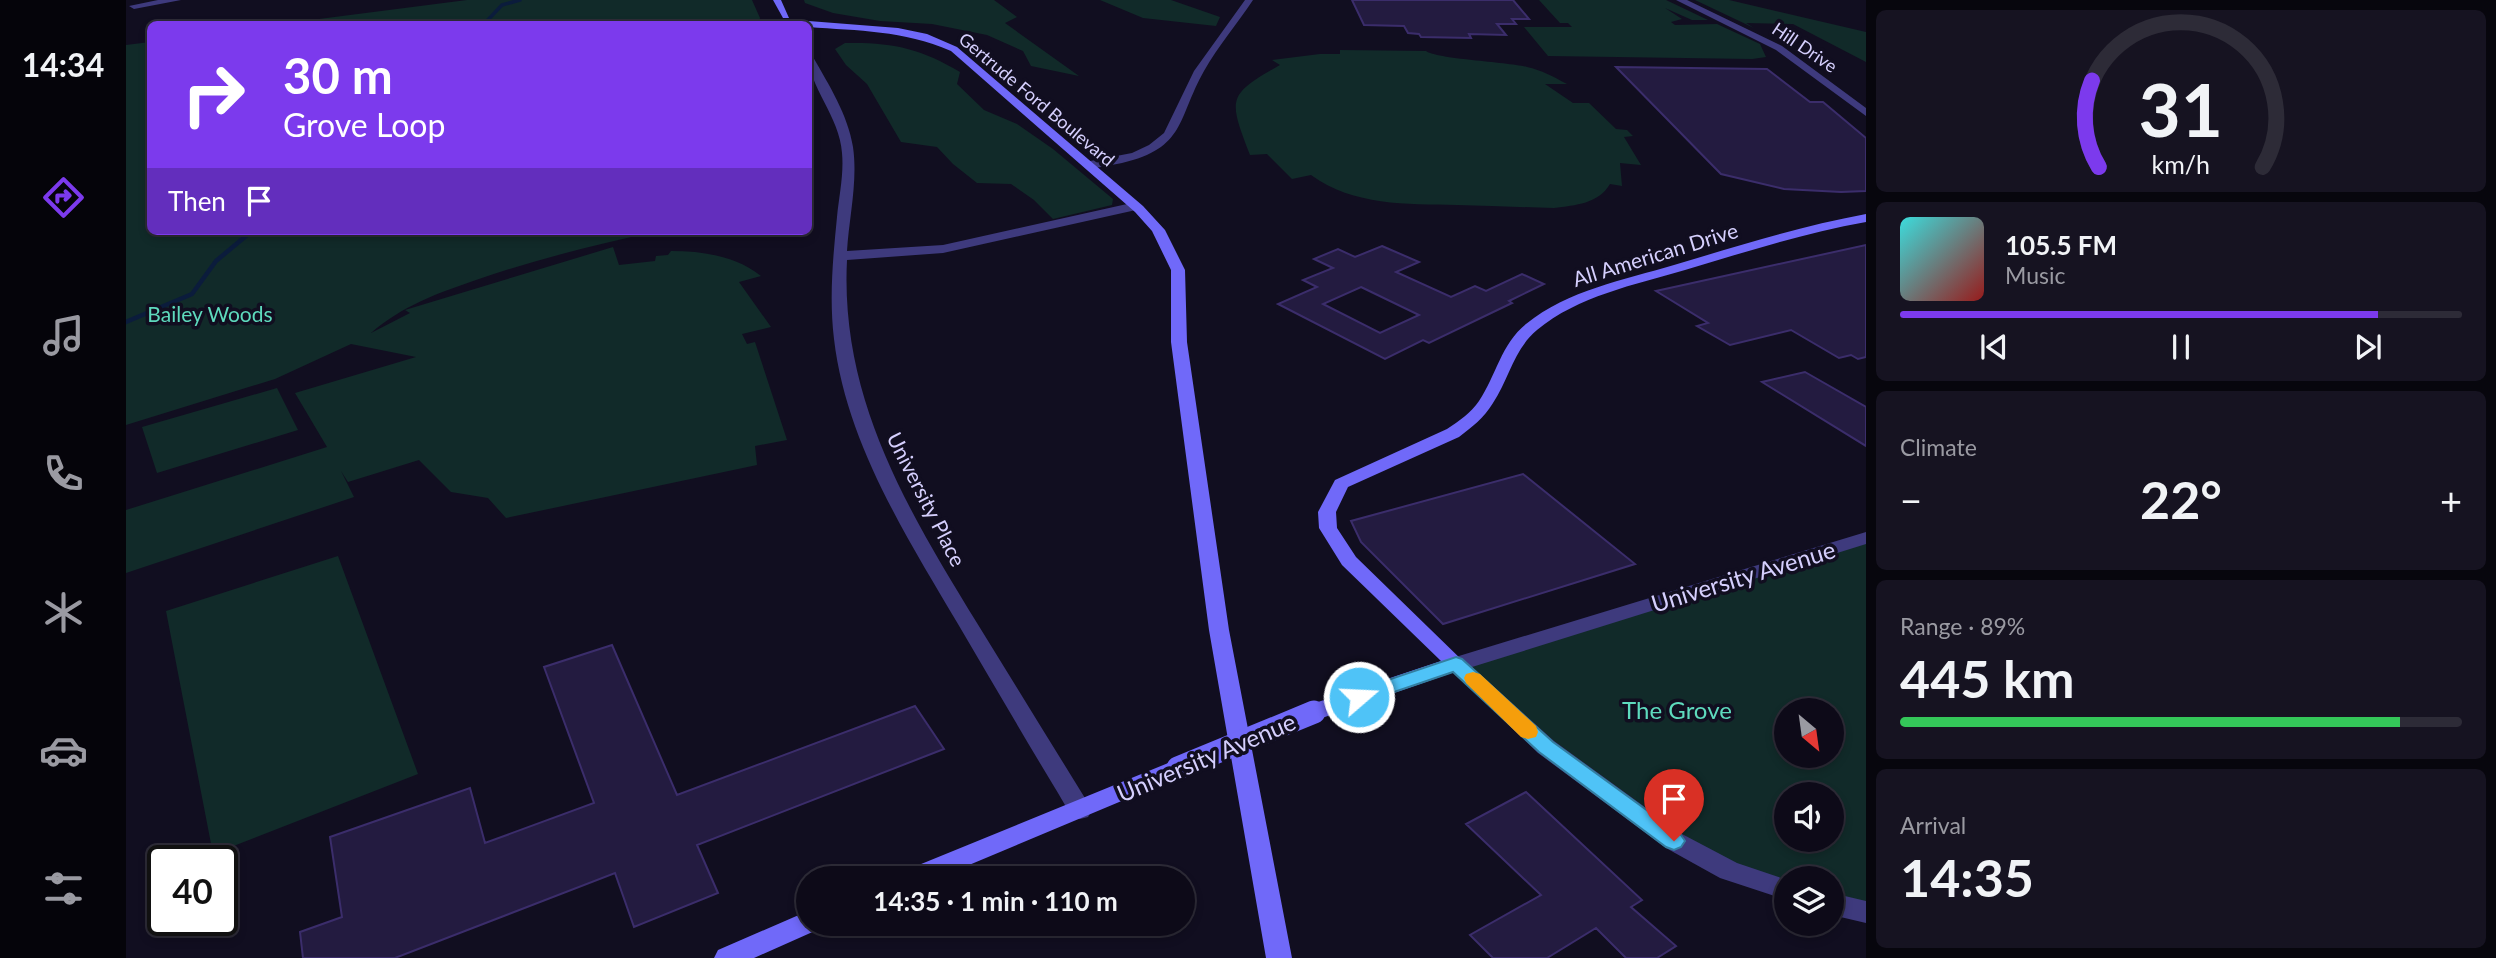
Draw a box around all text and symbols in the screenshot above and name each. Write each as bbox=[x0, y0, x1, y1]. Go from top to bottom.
street label: Hill Drive bbox=[1768, 17, 1842, 77]
street label: Gertrude Ford Boulevard bbox=[955, 27, 1119, 171]
text: 14:34 bbox=[22, 45, 104, 84]
text: 30 m bbox=[283, 46, 393, 104]
icon: right bbox=[168, 49, 259, 140]
text: 31 bbox=[2139, 65, 2223, 153]
text: Grove Loop bbox=[283, 105, 445, 144]
text: km/h bbox=[2152, 149, 2210, 179]
icon: directions bbox=[39, 173, 88, 222]
icon: arrive bbox=[240, 182, 278, 220]
text: Then bbox=[168, 185, 226, 217]
street label: All American Drive bbox=[1569, 217, 1741, 291]
text: 105.5 FM bbox=[2005, 229, 2117, 261]
text: Music bbox=[2005, 261, 2065, 289]
park label: Bailey Woods bbox=[147, 301, 273, 326]
icon: music bbox=[39, 311, 88, 360]
icon: previous bbox=[1975, 328, 2013, 366]
icon: pause bbox=[2162, 328, 2200, 366]
icon: next bbox=[2349, 328, 2387, 366]
street label: University Place bbox=[882, 428, 972, 570]
text: Climate bbox=[1900, 433, 1977, 461]
icon: phone bbox=[39, 449, 88, 498]
text: 22° bbox=[2140, 468, 2222, 530]
text: − bbox=[1900, 477, 1922, 523]
text: + bbox=[2440, 477, 2462, 523]
street label: University Avenue bbox=[1647, 534, 1839, 618]
icon: climate bbox=[39, 588, 88, 637]
text: Range · 89% bbox=[1900, 612, 2025, 640]
text: 445 km bbox=[1900, 647, 2074, 709]
position arrow bbox=[1322, 660, 1396, 734]
park label: The Grove bbox=[1622, 695, 1732, 724]
north arrow bbox=[1774, 698, 1844, 768]
map controls bbox=[1774, 698, 1844, 936]
street label: University Avenue bbox=[1112, 706, 1300, 808]
icon: car bbox=[39, 726, 88, 775]
pin bbox=[1644, 769, 1704, 841]
icon: arrive bbox=[1655, 780, 1693, 818]
button: sound bbox=[1774, 782, 1844, 852]
text: Arrival bbox=[1900, 811, 1966, 839]
speed limit sign: 40 bbox=[147, 845, 238, 936]
text: 14:35 bbox=[1900, 846, 2034, 908]
icon: filters bbox=[39, 864, 88, 913]
button: layers bbox=[1774, 866, 1844, 936]
text: 14:35 · 1 min · 110 m bbox=[873, 885, 1118, 917]

